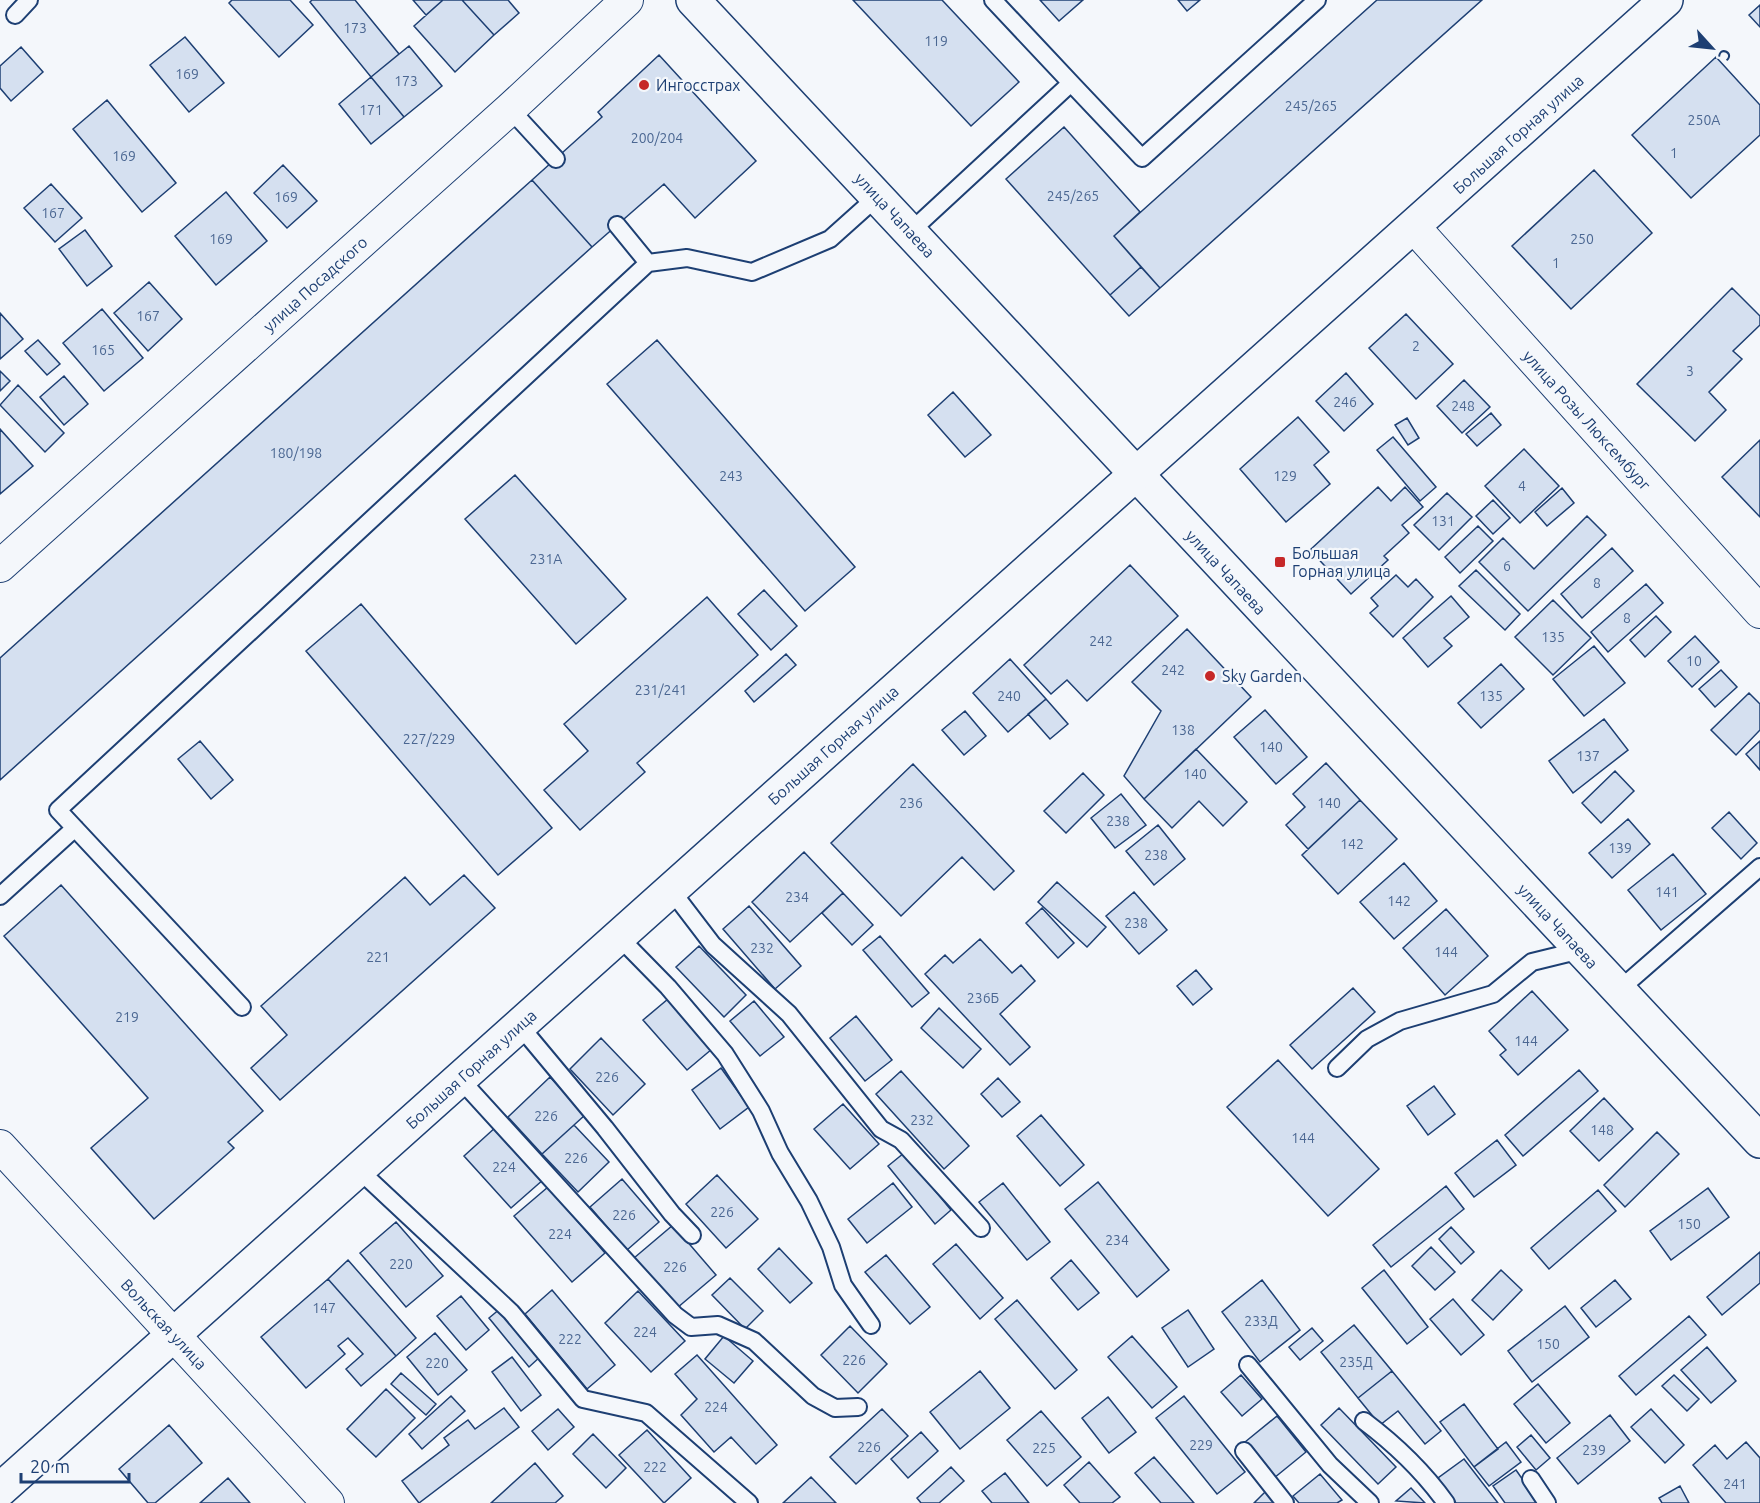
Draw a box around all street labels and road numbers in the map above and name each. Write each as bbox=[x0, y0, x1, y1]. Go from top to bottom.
street label: Большая Горная улица bbox=[1449, 71, 1587, 197]
street label: улица Чапаева bbox=[851, 169, 939, 261]
street label: улица Посадского bbox=[259, 233, 371, 335]
street label: улица Розы Люксембург bbox=[1519, 346, 1655, 494]
street label: улица Чапаева bbox=[1182, 526, 1270, 618]
street label: Большая Горная улица bbox=[764, 682, 902, 808]
street label: улица Чапаева bbox=[1514, 880, 1602, 972]
street label: Большая Горная улица bbox=[402, 1006, 540, 1132]
street label: Вольская улица bbox=[117, 1275, 211, 1373]

